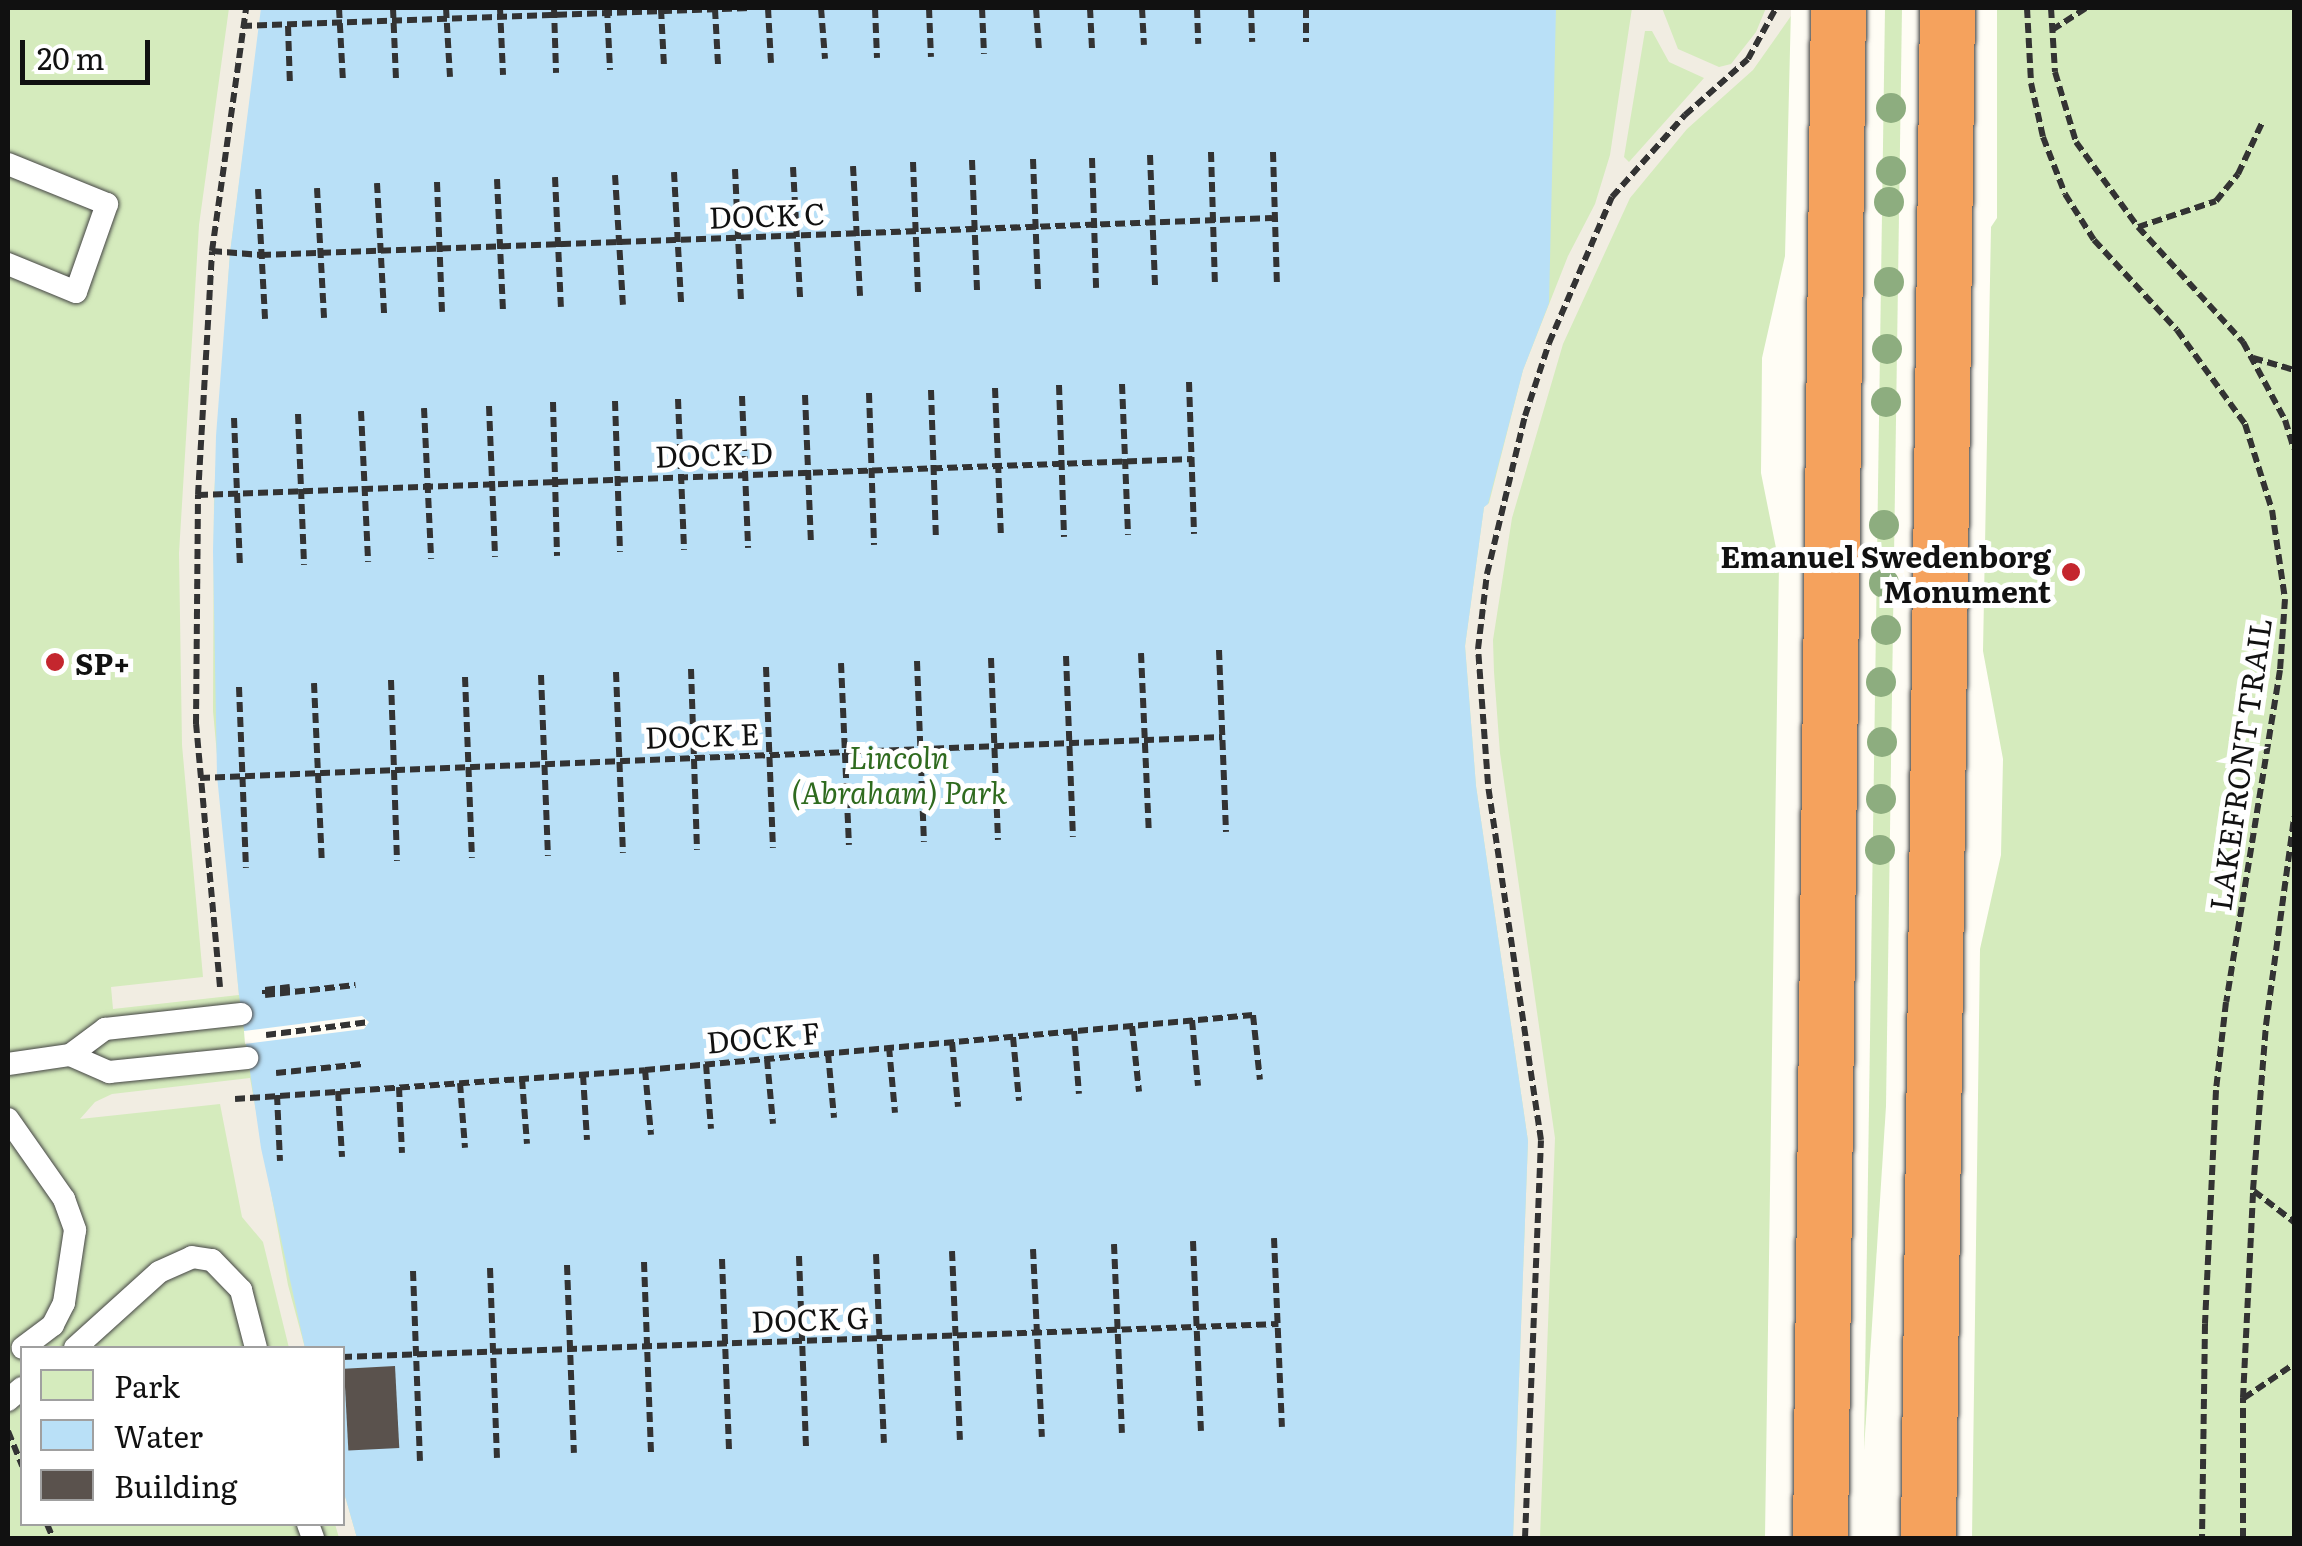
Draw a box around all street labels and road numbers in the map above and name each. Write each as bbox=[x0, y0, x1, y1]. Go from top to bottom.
street label: DOCK C bbox=[708, 194, 826, 234]
street label: DOCK D bbox=[654, 433, 774, 473]
street label: LAKEFRONT TRAIL bbox=[2201, 615, 2277, 913]
street label: DOCK E bbox=[644, 714, 760, 754]
street label: DOCK F bbox=[705, 1013, 821, 1059]
street label: DOCK G bbox=[750, 1298, 870, 1338]

